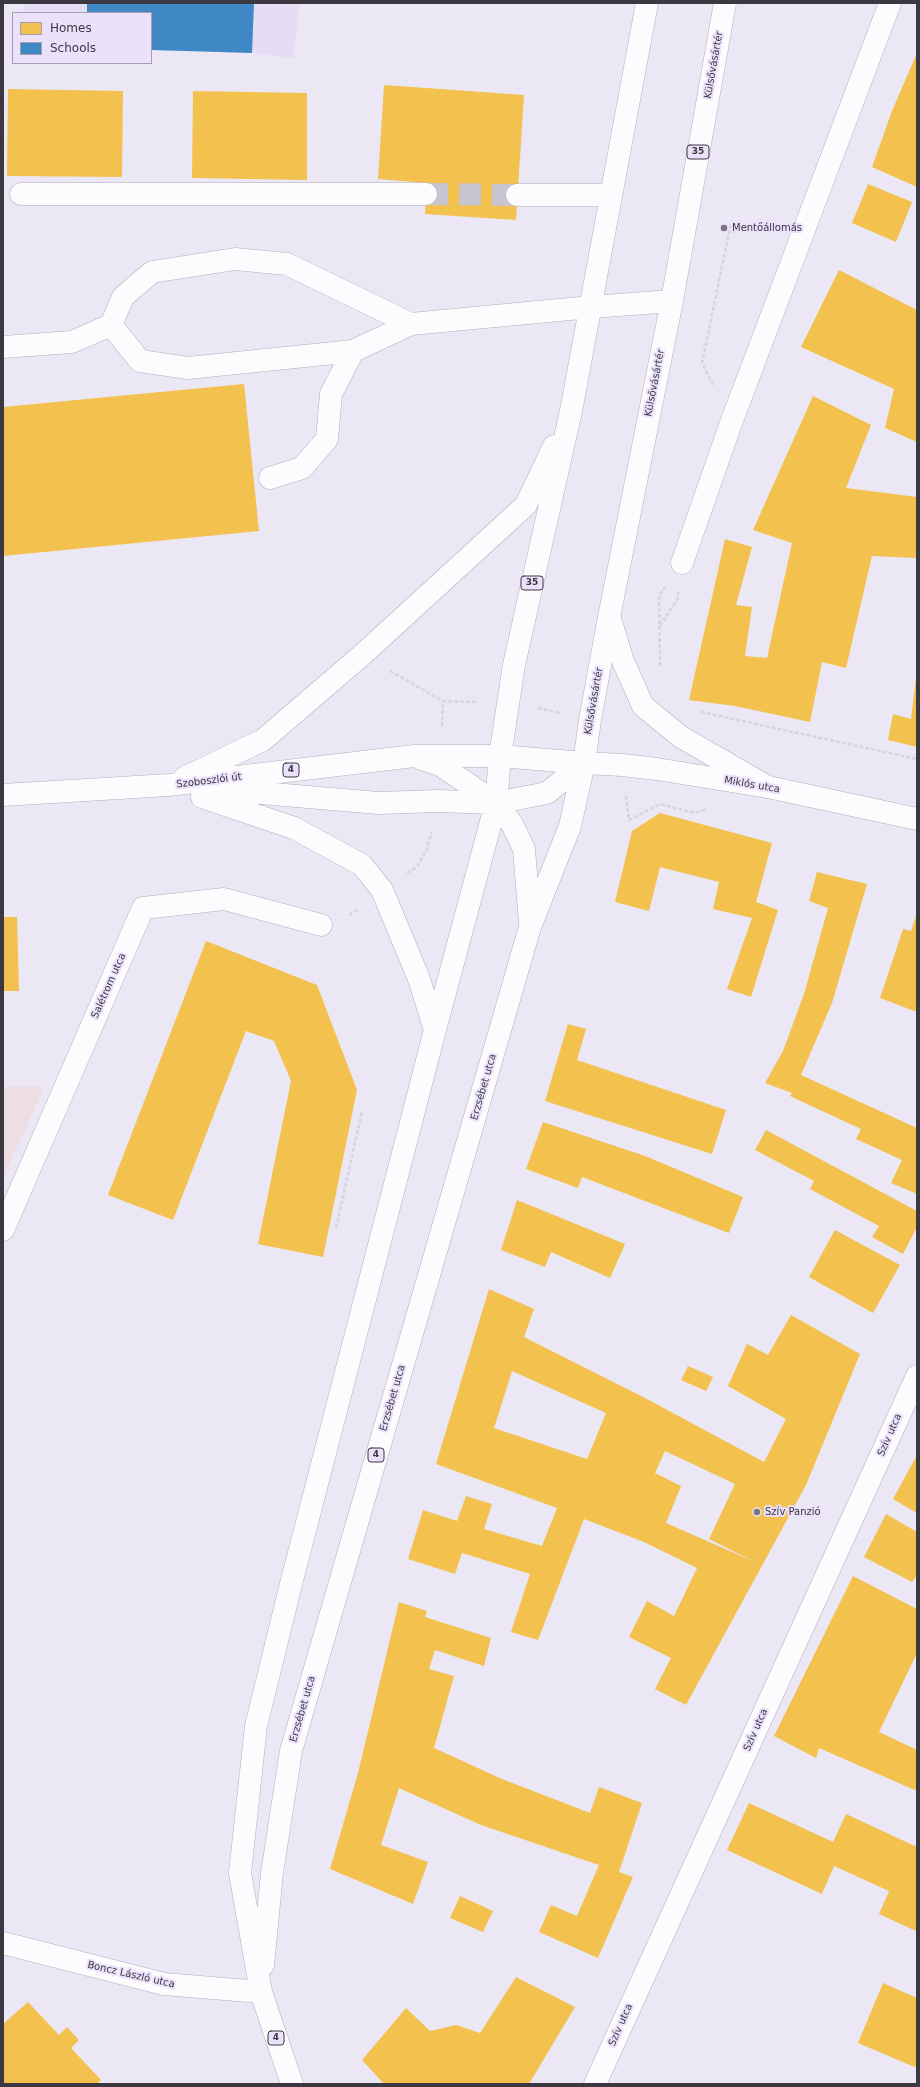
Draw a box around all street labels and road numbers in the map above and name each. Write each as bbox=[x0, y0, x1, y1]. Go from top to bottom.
street label: Külsővásártér bbox=[702, 30, 726, 100]
road number: 35 bbox=[687, 145, 709, 159]
street label: Külsővásártér bbox=[643, 348, 667, 418]
road number: 35 bbox=[521, 576, 543, 590]
street label: Külsővásártér bbox=[582, 666, 606, 736]
road number: 4 bbox=[283, 763, 299, 777]
street label: Szoboszlói út bbox=[176, 771, 242, 791]
street label: Miklós utca bbox=[723, 774, 781, 796]
street label: Salétrom utca bbox=[89, 952, 129, 1020]
street label: Erzsébet utca bbox=[469, 1052, 499, 1122]
street label: Erzsébet utca bbox=[378, 1363, 408, 1433]
street label: Szív utca bbox=[875, 1412, 905, 1458]
road number: 4 bbox=[368, 1448, 384, 1462]
street label: Erzsébet utca bbox=[288, 1674, 318, 1744]
street label: Szív utca bbox=[741, 1707, 771, 1753]
street label: Boncz László utca bbox=[86, 1959, 176, 1991]
street label: Szív utca bbox=[606, 2002, 636, 2048]
road number: 4 bbox=[268, 2031, 284, 2045]

